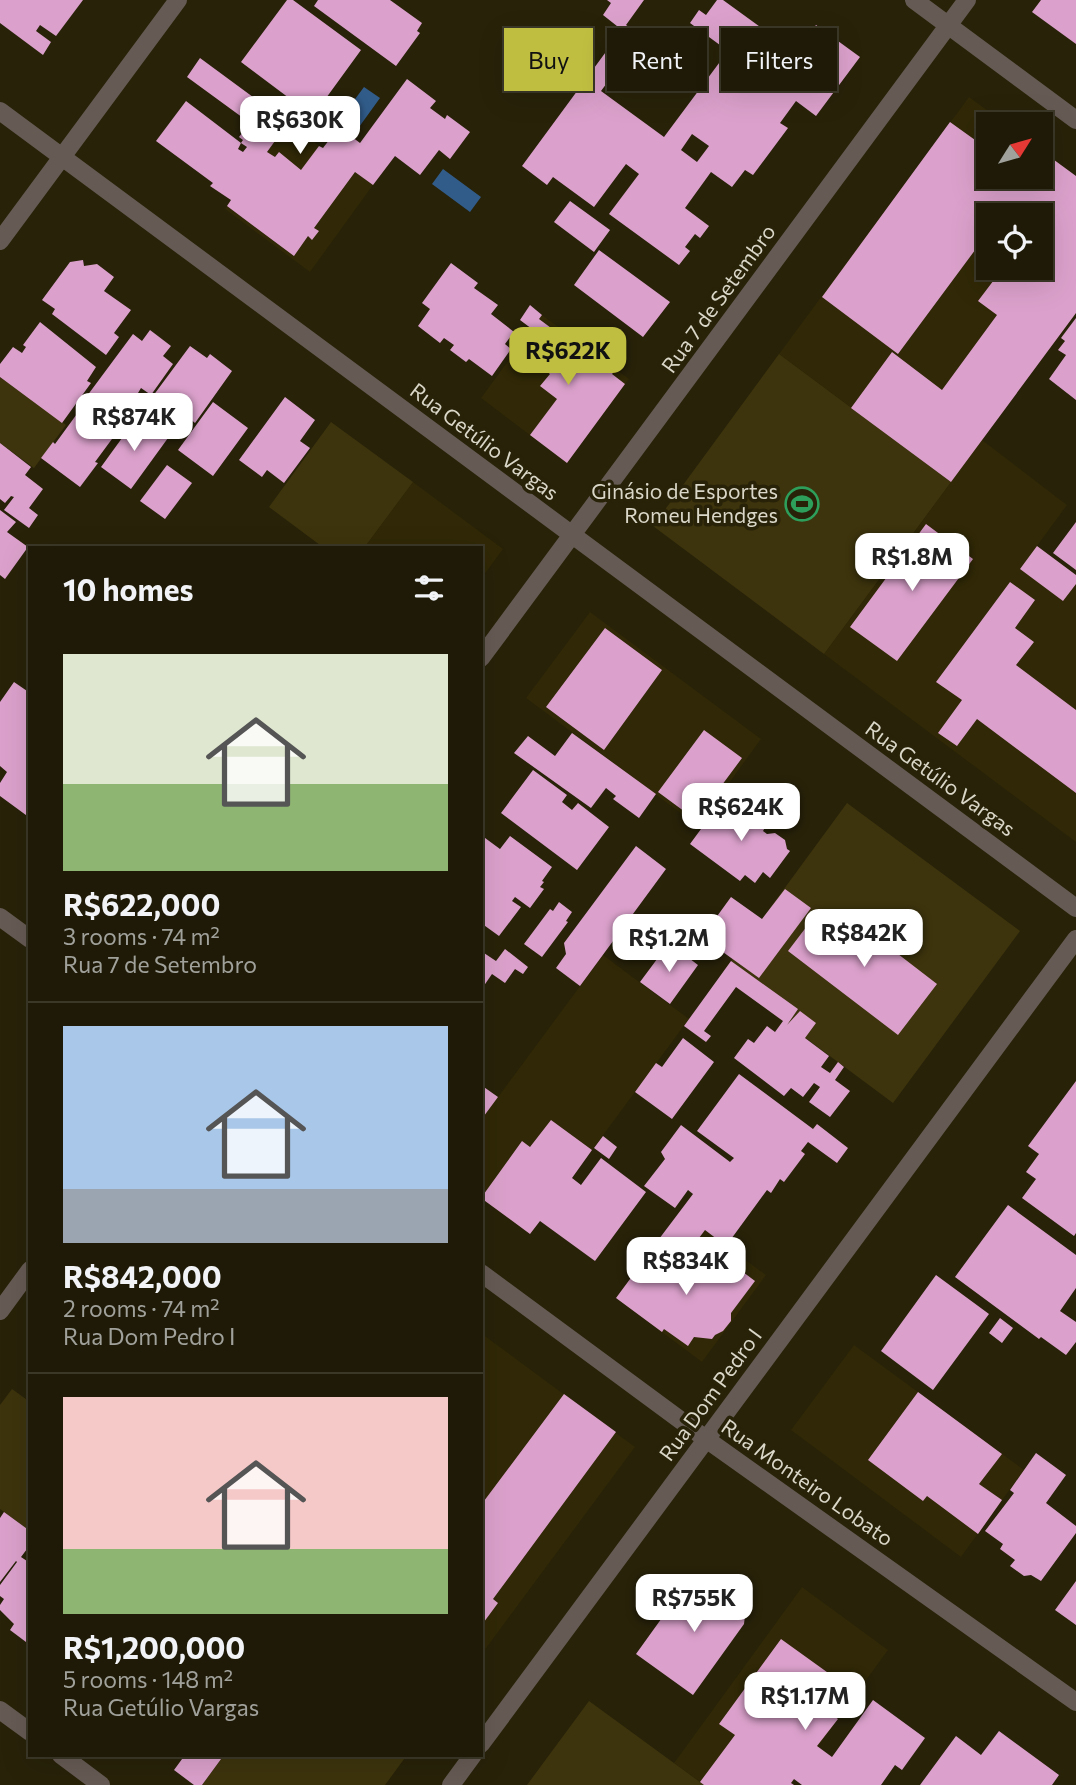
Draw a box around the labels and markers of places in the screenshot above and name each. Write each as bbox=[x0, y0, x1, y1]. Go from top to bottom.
pin: R$630K bbox=[243, 96, 357, 156]
pin: R$622K bbox=[511, 328, 625, 387]
pin: R$874K bbox=[77, 393, 191, 453]
place label: Ginásio de Esportes Romeu Hendges bbox=[591, 478, 778, 527]
sports icon: Ginásio de Esportes Romeu Hendges bbox=[783, 485, 821, 523]
pin: R$1.8M bbox=[855, 534, 969, 593]
pin: R$624K bbox=[684, 784, 798, 843]
pin: R$842K bbox=[807, 909, 921, 969]
pin: R$1.2M bbox=[612, 914, 726, 974]
pin: R$834K bbox=[629, 1238, 743, 1297]
pin: R$755K bbox=[637, 1574, 751, 1634]
pin: R$1.17M bbox=[740, 1672, 870, 1732]

